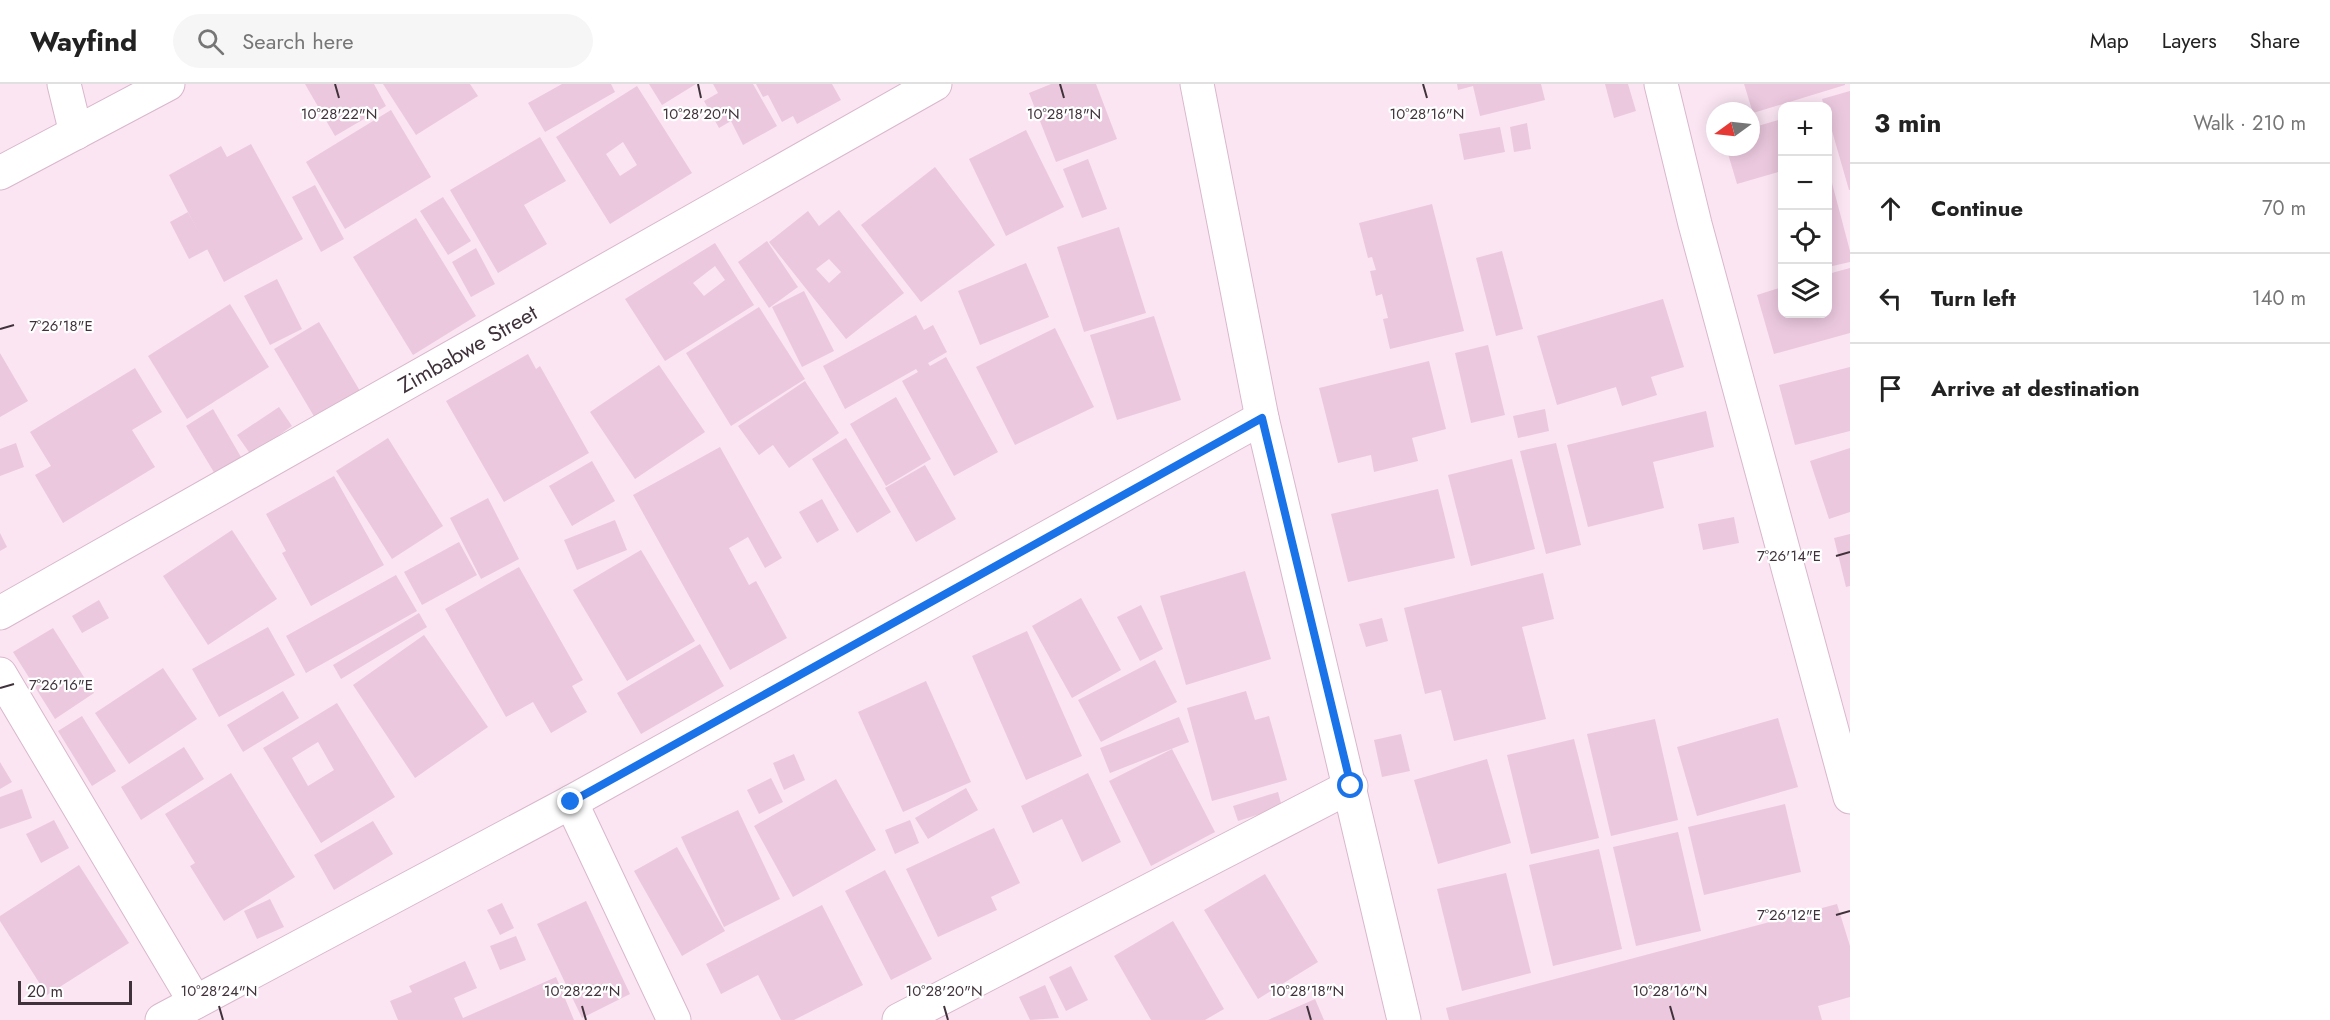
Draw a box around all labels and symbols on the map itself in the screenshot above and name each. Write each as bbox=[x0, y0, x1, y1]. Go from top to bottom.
north arrow bbox=[1706, 102, 1760, 156]
text: 10°28'22"N bbox=[301, 103, 377, 125]
text: 10°28'20"N bbox=[662, 103, 740, 125]
text: 10°28'18"N bbox=[1027, 103, 1101, 125]
text: 10°28'16"N bbox=[1390, 103, 1464, 125]
street label: Zimbabwe Street bbox=[392, 296, 544, 401]
text: 7°26'18"E bbox=[29, 315, 93, 337]
text: 7°26'14"E bbox=[1757, 545, 1821, 567]
text: 7°26'16"E bbox=[29, 674, 93, 696]
route start bbox=[1337, 772, 1363, 798]
route end bbox=[557, 788, 583, 814]
text: 7°26'12"E bbox=[1757, 904, 1821, 926]
scale bar bbox=[18, 978, 132, 1006]
text: 10°28'24"N bbox=[181, 980, 257, 1002]
text: 10°28'22"N bbox=[544, 980, 620, 1002]
text: 10°28'20"N bbox=[905, 980, 983, 1002]
text: 10°28'18"N bbox=[1270, 980, 1344, 1002]
text: 10°28'16"N bbox=[1633, 980, 1707, 1002]

